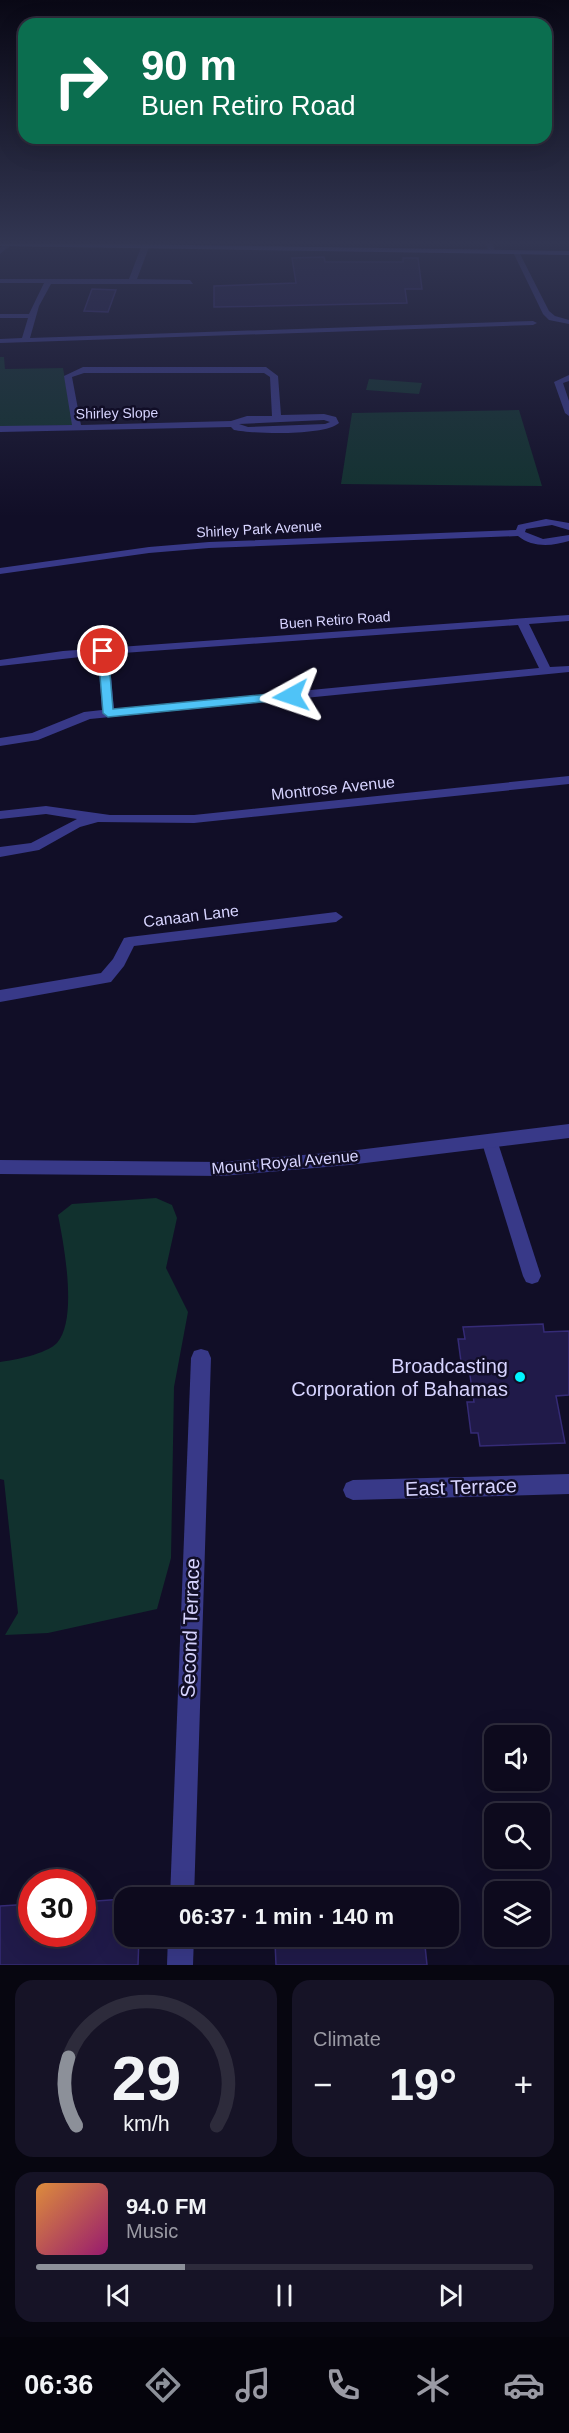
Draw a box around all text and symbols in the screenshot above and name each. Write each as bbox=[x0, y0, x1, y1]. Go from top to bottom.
icon: right bbox=[42, 42, 120, 120]
text: 90 m bbox=[141, 42, 237, 89]
text: Buen Retiro Road bbox=[141, 91, 356, 121]
street label: Shirley Slope bbox=[76, 404, 159, 422]
street label: Shirley Park Avenue bbox=[196, 518, 322, 540]
street label: Buen Retiro Road bbox=[279, 608, 391, 632]
pin bbox=[77, 625, 128, 676]
icon: arrive bbox=[86, 634, 119, 667]
position arrow bbox=[259, 664, 323, 728]
street label: Montrose Avenue bbox=[270, 773, 396, 803]
street label: Canaan Lane bbox=[142, 902, 240, 930]
street label: Mount Royal Avenue bbox=[211, 1147, 359, 1177]
place label: Broadcasting Corporation of Bahamas bbox=[291, 1355, 508, 1400]
marker: Broadcasting Corporation of Bahamas bbox=[513, 1370, 527, 1384]
street label: East Terrace bbox=[405, 1474, 517, 1500]
street label: Second Terrace bbox=[177, 1558, 203, 1698]
map controls bbox=[484, 1725, 550, 1947]
button: sound bbox=[484, 1725, 550, 1791]
button: search bbox=[484, 1803, 550, 1869]
speed limit sign: 30 bbox=[18, 1869, 96, 1947]
button: layers bbox=[484, 1881, 550, 1947]
text: 06:37 · 1 min · 140 m bbox=[179, 1904, 394, 1929]
text: Climate bbox=[313, 2028, 381, 2050]
text: 29 bbox=[111, 2044, 181, 2113]
text: 19° bbox=[389, 2059, 457, 2110]
text: − bbox=[313, 2066, 332, 2103]
text: + bbox=[514, 2066, 533, 2103]
text: km/h bbox=[123, 2112, 169, 2136]
text: 94.0 FM bbox=[126, 2194, 207, 2219]
text: Music bbox=[126, 2220, 178, 2242]
icon: previous bbox=[102, 2279, 135, 2312]
icon: pause bbox=[268, 2279, 301, 2312]
icon: next bbox=[434, 2279, 467, 2312]
icon: directions bbox=[142, 2364, 184, 2406]
icon: music bbox=[232, 2364, 274, 2406]
icon: phone bbox=[322, 2364, 364, 2406]
icon: climate bbox=[412, 2364, 454, 2406]
icon: car bbox=[503, 2364, 545, 2406]
text: 06:36 bbox=[24, 2370, 93, 2400]

